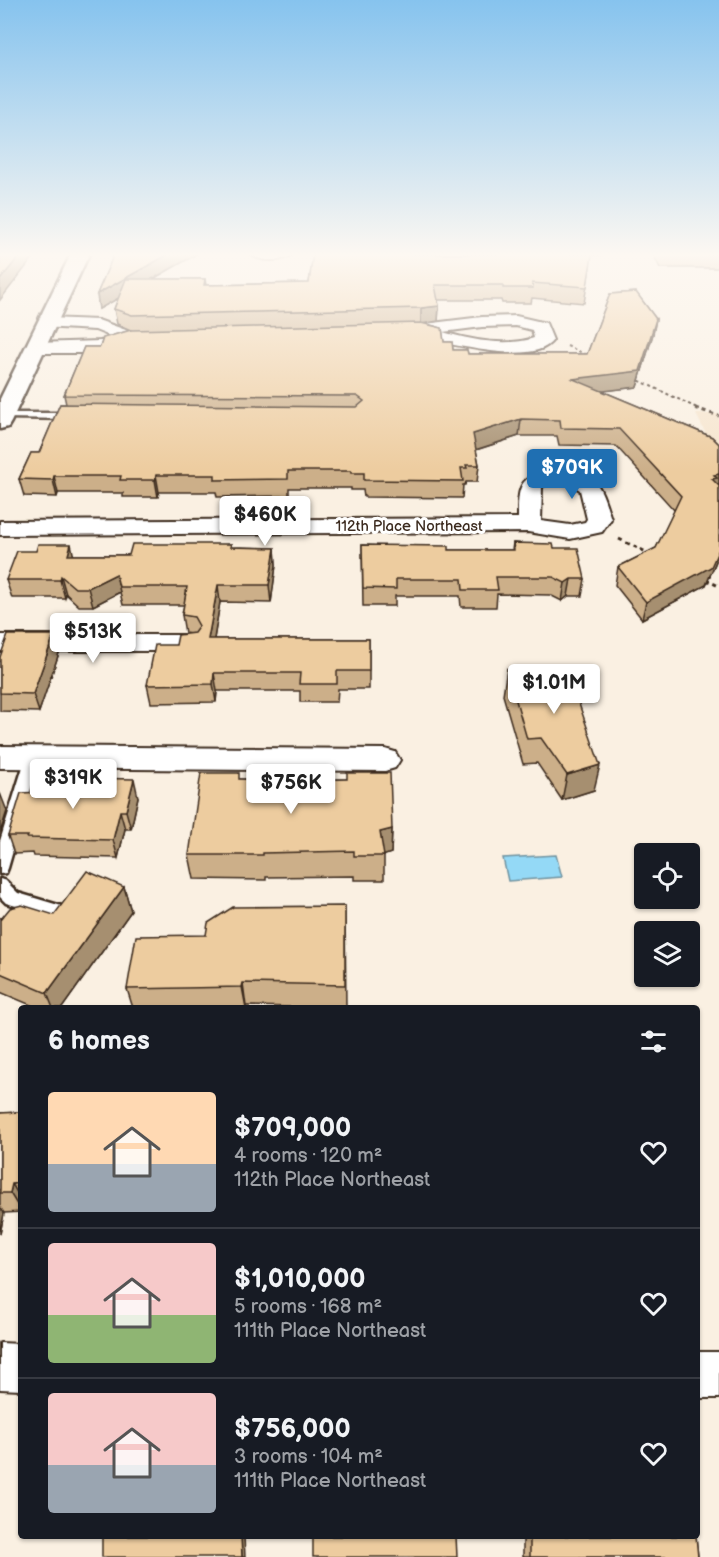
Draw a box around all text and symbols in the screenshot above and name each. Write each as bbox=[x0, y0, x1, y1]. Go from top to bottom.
pin: $709K bbox=[530, 449, 614, 500]
text: $709K bbox=[541, 456, 603, 480]
pin: $460K bbox=[223, 496, 307, 547]
text: $460K bbox=[233, 503, 297, 527]
street label: 112th Place Northeast bbox=[335, 517, 483, 536]
pin: $513K bbox=[51, 613, 135, 664]
text: $513K bbox=[64, 620, 122, 644]
pin: $1.01M bbox=[505, 664, 603, 715]
text: $1.01M bbox=[522, 671, 586, 695]
pin: $319K bbox=[31, 759, 115, 810]
pin: $756K bbox=[249, 764, 333, 815]
text: $319K bbox=[44, 766, 102, 790]
text: $756K bbox=[260, 771, 322, 795]
map controls bbox=[634, 843, 700, 987]
button: locate bbox=[634, 843, 700, 909]
button: layers bbox=[634, 921, 700, 987]
icon: filters bbox=[637, 1025, 670, 1058]
text: 6 homes bbox=[48, 1026, 150, 1057]
text: $709,000 bbox=[234, 1113, 351, 1144]
icon: home bbox=[96, 1116, 168, 1188]
icon: heart bbox=[637, 1136, 670, 1169]
text: 4 rooms · 120 m² bbox=[234, 1144, 383, 1168]
text: 112th Place Northeast bbox=[234, 1168, 430, 1192]
text: $1,010,000 bbox=[234, 1264, 366, 1295]
icon: home bbox=[96, 1267, 168, 1339]
icon: heart bbox=[637, 1287, 670, 1320]
text: 5 rooms · 168 m² bbox=[234, 1295, 382, 1319]
text: 111th Place Northeast bbox=[234, 1319, 426, 1343]
text: $756,000 bbox=[234, 1414, 351, 1445]
icon: home bbox=[96, 1417, 168, 1489]
icon: heart bbox=[637, 1437, 670, 1470]
text: 3 rooms · 104 m² bbox=[234, 1445, 383, 1469]
text: 111th Place Northeast bbox=[234, 1469, 426, 1493]

